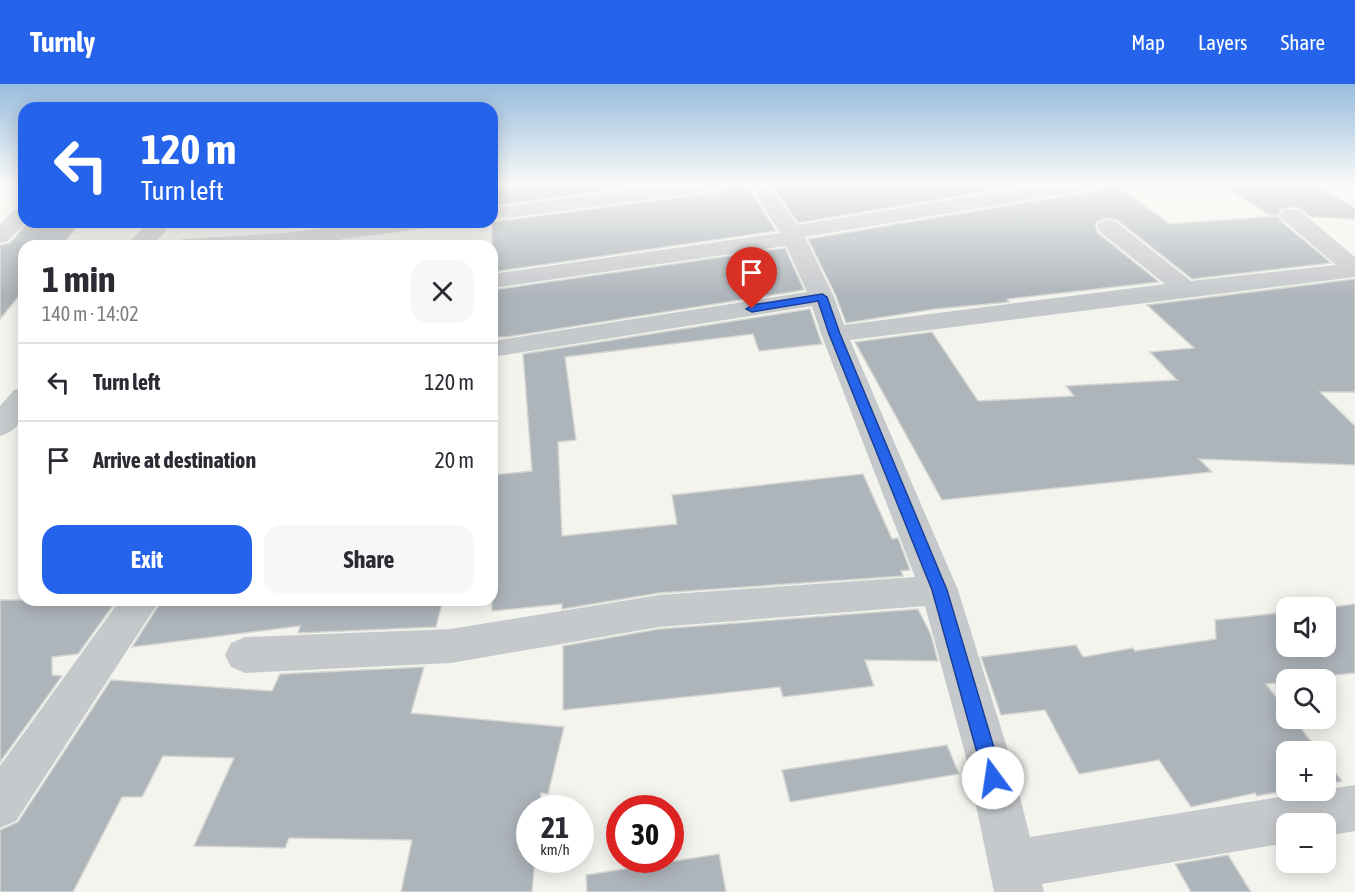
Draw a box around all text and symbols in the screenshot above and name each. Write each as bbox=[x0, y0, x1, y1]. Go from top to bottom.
text: Turnly bbox=[30, 26, 95, 58]
text: Map bbox=[1131, 30, 1165, 54]
text: Layers bbox=[1198, 30, 1248, 54]
text: Share bbox=[1281, 30, 1325, 54]
text: 120 m bbox=[141, 125, 236, 173]
icon: left bbox=[42, 126, 120, 204]
text: Turn left bbox=[141, 175, 224, 206]
pin bbox=[726, 247, 777, 309]
icon: arrive bbox=[735, 256, 768, 289]
text: 1 min bbox=[42, 258, 116, 300]
button: close bbox=[411, 260, 474, 323]
text: 140 m · 14:02 bbox=[42, 302, 139, 325]
icon: left bbox=[42, 366, 75, 399]
text: Turn left bbox=[93, 369, 160, 395]
text: 120 m bbox=[424, 369, 474, 395]
icon: arrive bbox=[42, 444, 75, 477]
text: Arrive at destination bbox=[93, 447, 256, 473]
text: 20 m bbox=[434, 447, 474, 473]
button: Exit bbox=[42, 525, 252, 594]
button: Share bbox=[264, 525, 474, 594]
map controls bbox=[1276, 597, 1336, 873]
button: sound bbox=[1276, 597, 1336, 657]
button: search bbox=[1276, 669, 1336, 729]
button: + bbox=[1276, 741, 1336, 801]
position arrow bbox=[961, 746, 1025, 810]
speed limit sign: 30 bbox=[606, 795, 684, 873]
text: 21 bbox=[541, 810, 569, 844]
button: − bbox=[1276, 813, 1336, 873]
text: km/h bbox=[540, 841, 570, 858]

